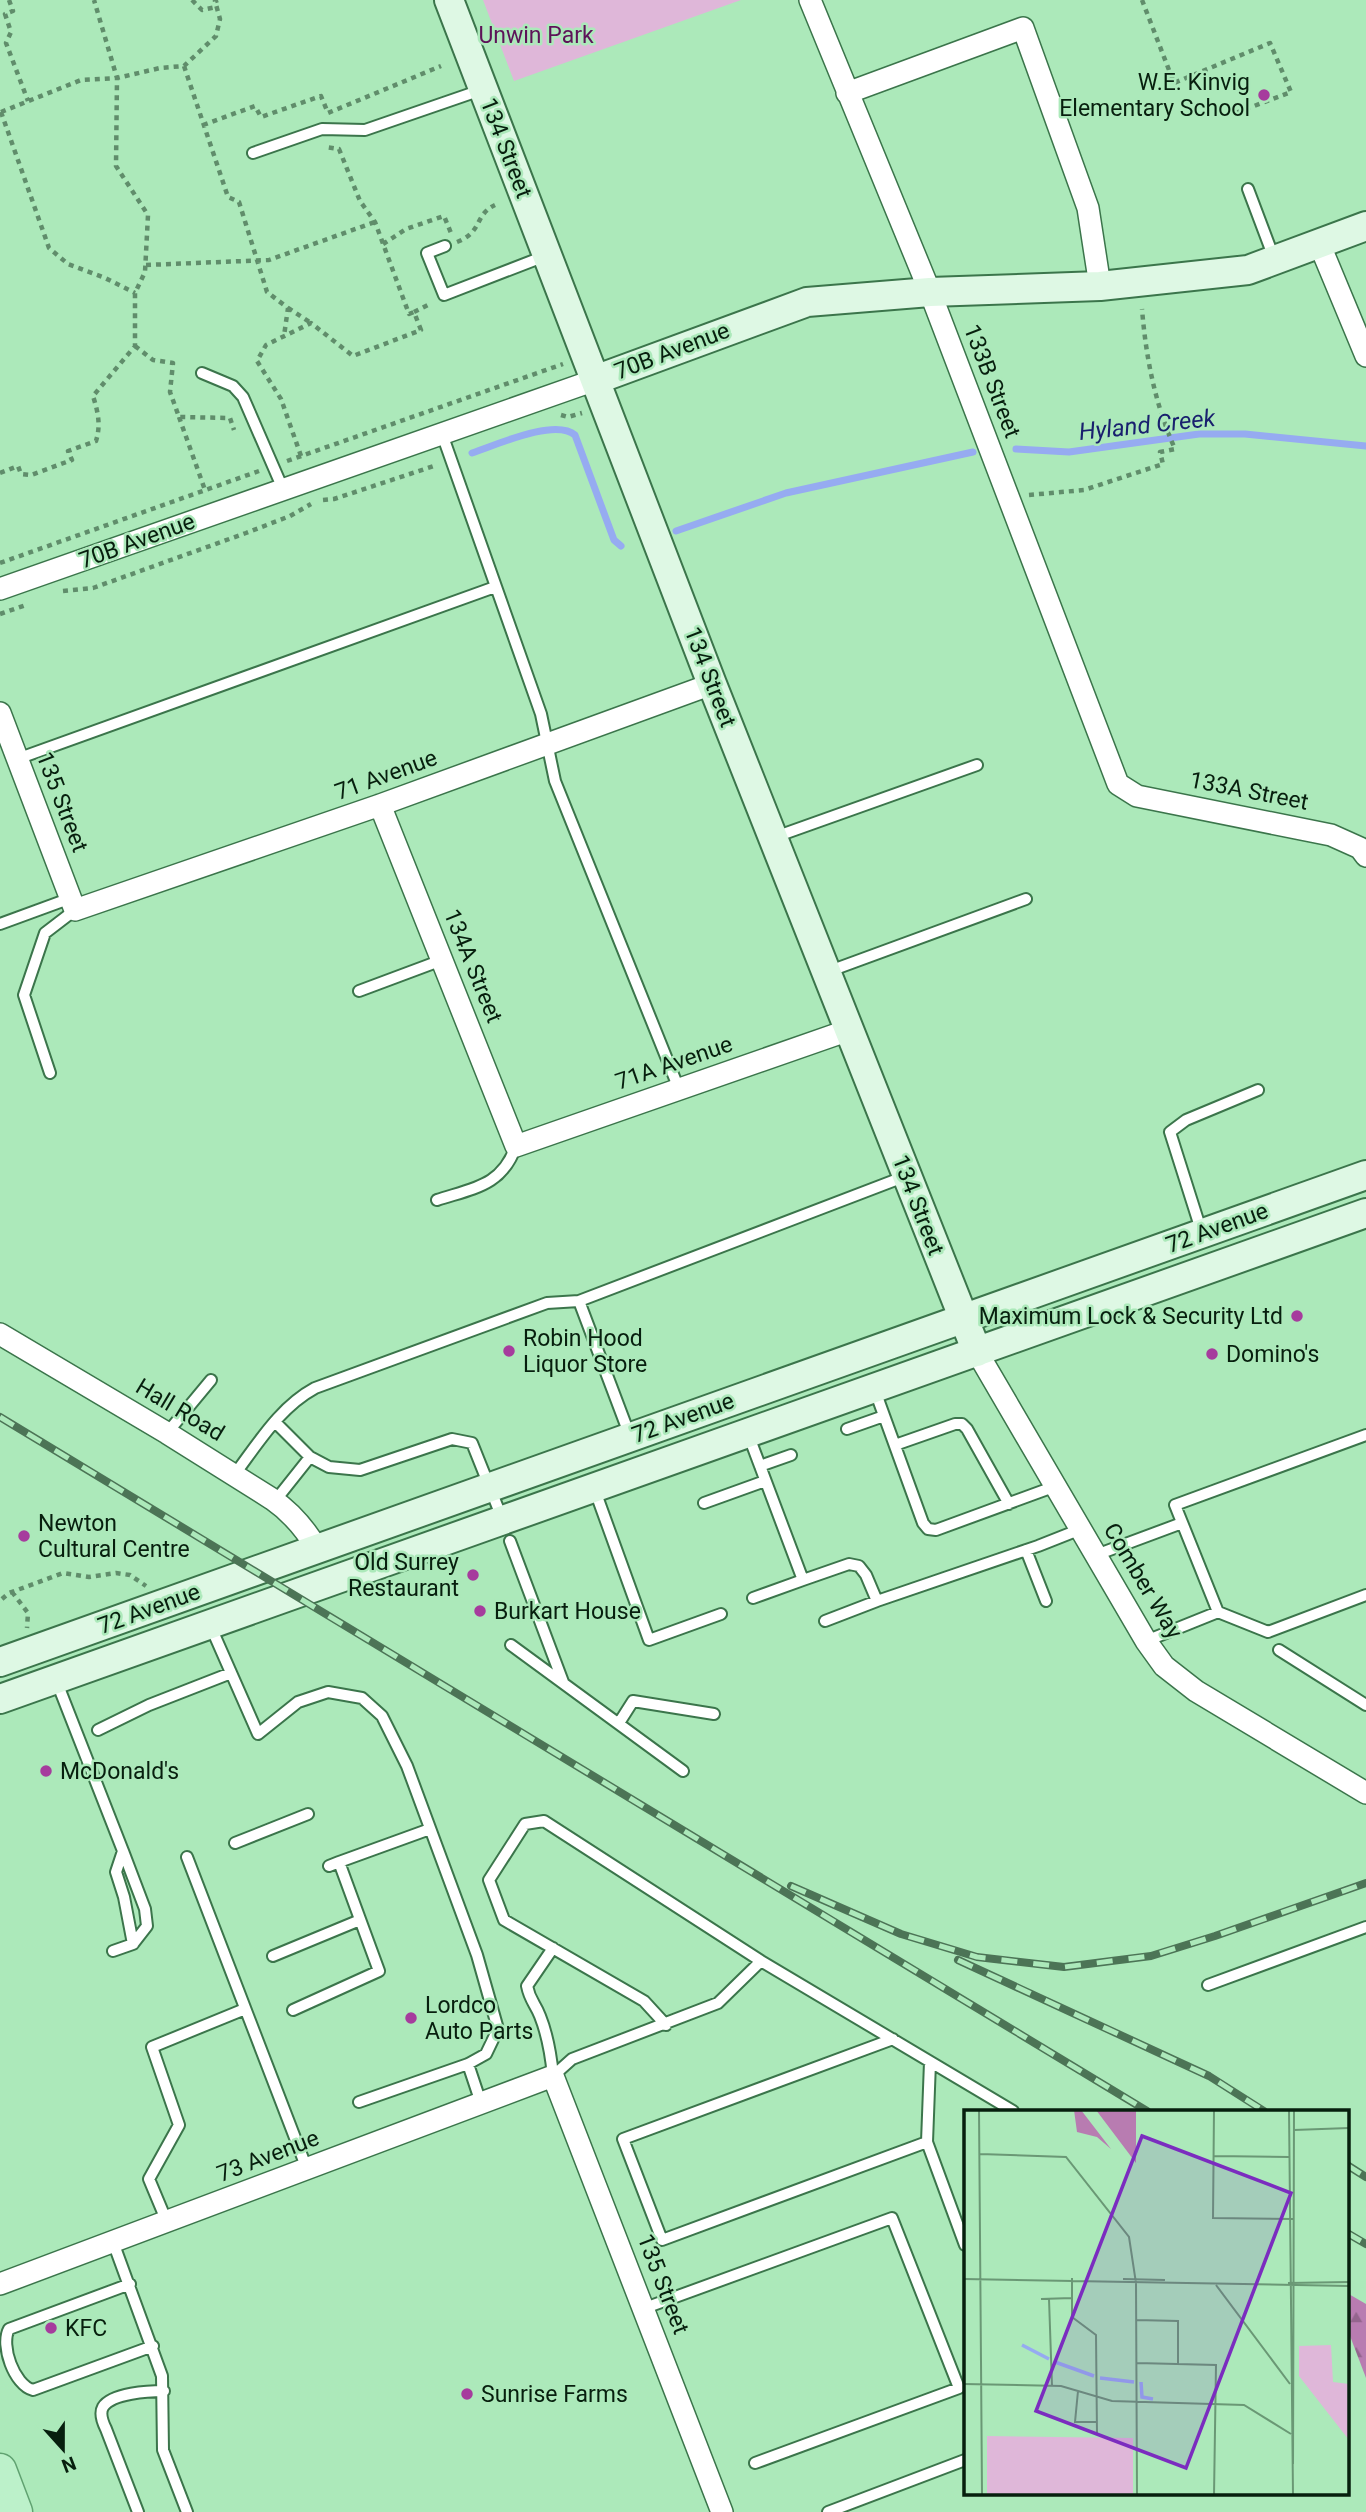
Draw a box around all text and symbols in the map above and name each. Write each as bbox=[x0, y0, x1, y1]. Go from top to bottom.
park label: Unwin Park bbox=[478, 22, 594, 49]
place label: W.E. Kinvig Elementary School bbox=[1059, 69, 1250, 122]
marker: W.E. Kinvig Elementary School bbox=[1256, 87, 1272, 103]
street label: 134 Street bbox=[475, 94, 537, 202]
street label: 70B Avenue bbox=[611, 317, 733, 385]
street label: 133B Street bbox=[958, 320, 1026, 442]
water label: Hyland Creek bbox=[1077, 404, 1218, 446]
street label: 70B Avenue bbox=[75, 508, 199, 574]
street label: 134 Street bbox=[679, 623, 741, 731]
street label: 71 Avenue bbox=[331, 744, 441, 806]
street label: 135 Street bbox=[31, 748, 93, 856]
street label: 133A Street bbox=[1187, 766, 1311, 816]
street label: 134A Street bbox=[438, 905, 508, 1027]
street label: 71A Avenue bbox=[612, 1030, 736, 1096]
street label: 134 Street bbox=[887, 1151, 949, 1259]
street label: 72 Avenue bbox=[1162, 1197, 1272, 1259]
place label: Maximum Lock & Security Ltd bbox=[979, 1303, 1283, 1330]
marker: Maximum Lock & Security Ltd bbox=[1289, 1308, 1305, 1324]
place label: Robin Hood Liquor Store bbox=[523, 1325, 647, 1378]
place label: Domino's bbox=[1226, 1341, 1319, 1368]
marker: Robin Hood Liquor Store bbox=[501, 1343, 517, 1359]
marker: Domino's bbox=[1204, 1346, 1220, 1362]
street label: Hall Road bbox=[131, 1373, 229, 1447]
street label: 72 Avenue bbox=[628, 1387, 738, 1449]
place label: Newton Cultural Centre bbox=[38, 1510, 190, 1563]
street label: Comber Way bbox=[1098, 1518, 1188, 1644]
marker: Newton Cultural Centre bbox=[16, 1528, 32, 1544]
place label: Old Surrey Restaurant bbox=[348, 1549, 459, 1602]
marker: Old Surrey Restaurant bbox=[465, 1567, 481, 1583]
street label: 72 Avenue bbox=[94, 1578, 204, 1640]
place label: Burkart House bbox=[494, 1598, 641, 1625]
marker: Burkart House bbox=[472, 1603, 488, 1619]
place label: McDonald's bbox=[60, 1758, 179, 1785]
marker: McDonald's bbox=[38, 1763, 54, 1779]
place label: Lordco Auto Parts bbox=[425, 1992, 533, 2045]
marker: Lordco Auto Parts bbox=[403, 2010, 419, 2026]
inset map bbox=[964, 2110, 1348, 2494]
street label: 73 Avenue bbox=[213, 2124, 323, 2188]
street label: 135 Street bbox=[632, 2230, 694, 2338]
place label: KFC bbox=[65, 2315, 107, 2342]
marker: KFC bbox=[43, 2320, 59, 2336]
place label: Sunrise Farms bbox=[481, 2381, 628, 2408]
marker: Sunrise Farms bbox=[459, 2386, 475, 2402]
north arrow bbox=[28, 2414, 98, 2484]
text: N bbox=[59, 2451, 79, 2478]

